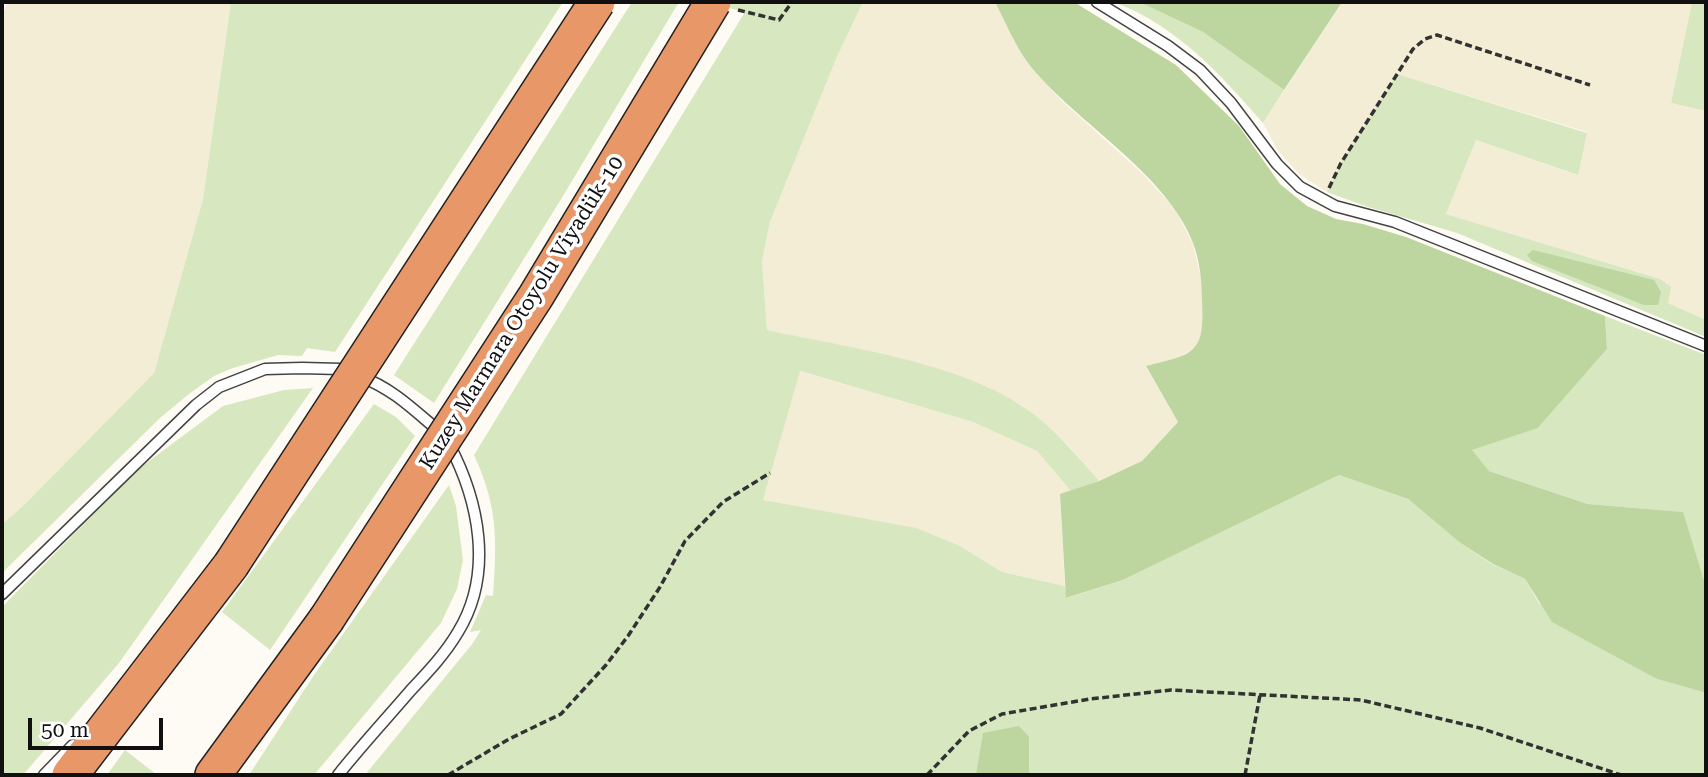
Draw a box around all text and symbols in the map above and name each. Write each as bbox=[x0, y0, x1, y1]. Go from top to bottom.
street label: Kuzey Marmara Otoyolu Viyadük-10 bbox=[415, 152, 629, 474]
scale bar bbox=[32, 704, 166, 748]
text: 50 m bbox=[41, 718, 89, 742]

